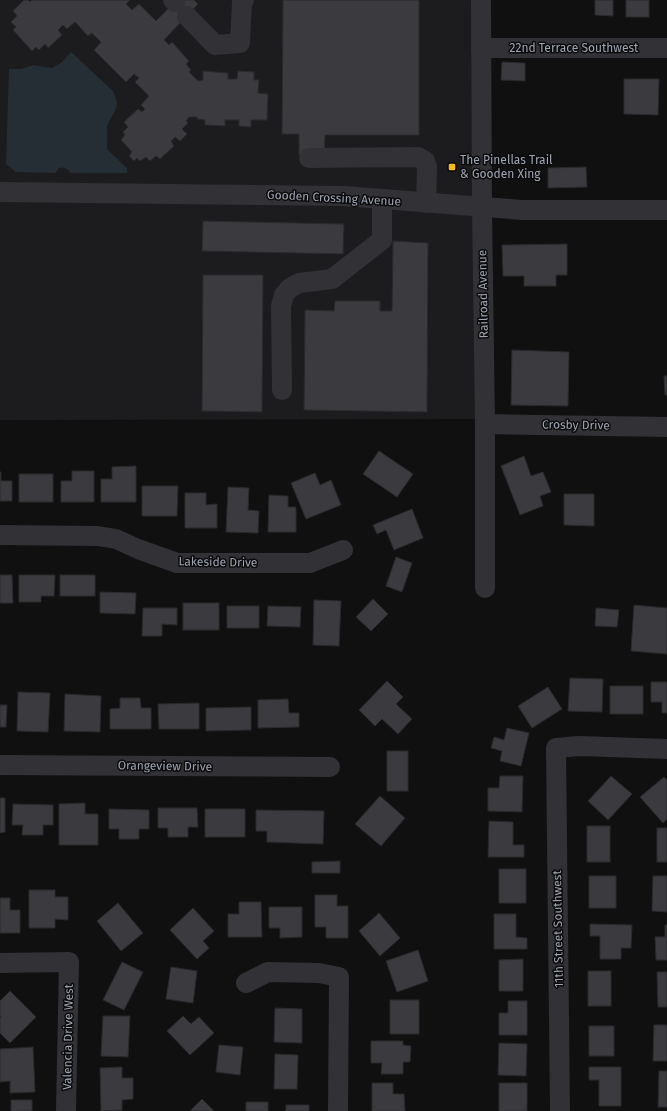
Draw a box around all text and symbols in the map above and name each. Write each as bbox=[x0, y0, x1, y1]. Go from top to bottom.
street label: 22nd Terrace Southwest bbox=[510, 41, 639, 55]
place label: The Pinellas Trail & Gooden Xing bbox=[460, 153, 553, 181]
marker: The Pinellas Trail & Gooden Xing bbox=[447, 162, 457, 172]
street label: Gooden Crossing Avenue bbox=[267, 188, 401, 208]
street label: Railroad Avenue bbox=[475, 250, 491, 338]
street label: Crosby Drive bbox=[542, 417, 610, 433]
street label: Lakeside Drive bbox=[178, 554, 258, 570]
street label: Orangeview Drive bbox=[118, 758, 212, 774]
street label: 11th Street Southwest bbox=[550, 869, 566, 988]
street label: Valencia Drive West bbox=[60, 983, 76, 1090]

